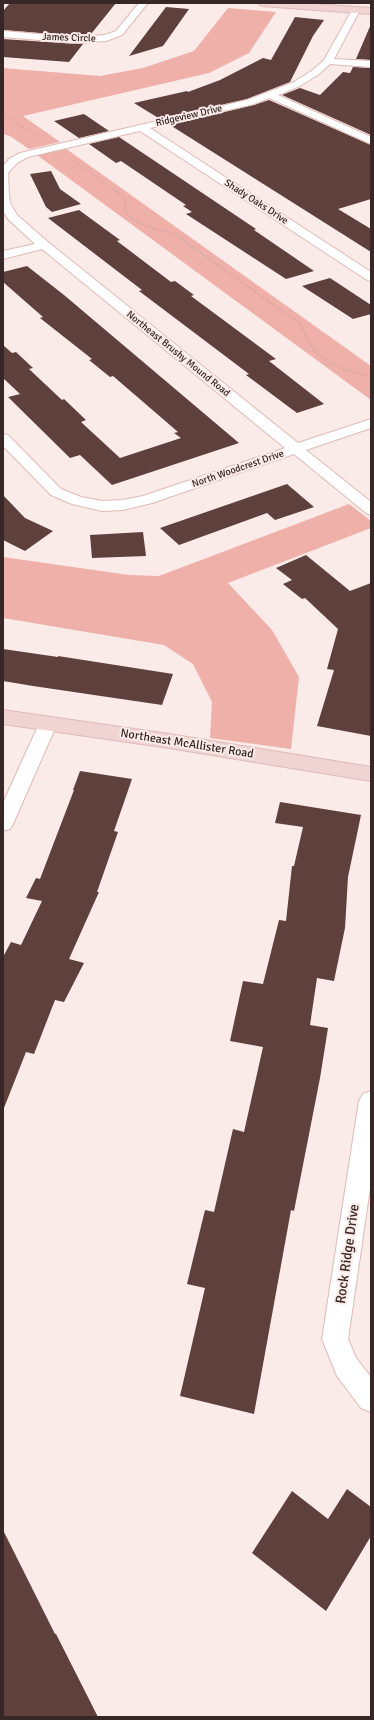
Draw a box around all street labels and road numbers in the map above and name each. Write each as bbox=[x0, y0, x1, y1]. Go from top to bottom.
street label: James Circle bbox=[42, 31, 96, 45]
street label: Ridgeview Drive bbox=[155, 103, 223, 129]
street label: Shady Oaks Drive bbox=[222, 177, 290, 227]
street label: Northeast Brushy Mound Road bbox=[124, 309, 232, 399]
street label: North Woodcrest Drive bbox=[190, 448, 286, 490]
street label: Northeast McAllister Road bbox=[119, 726, 255, 762]
street label: Rock Ridge Drive bbox=[333, 1203, 363, 1305]

